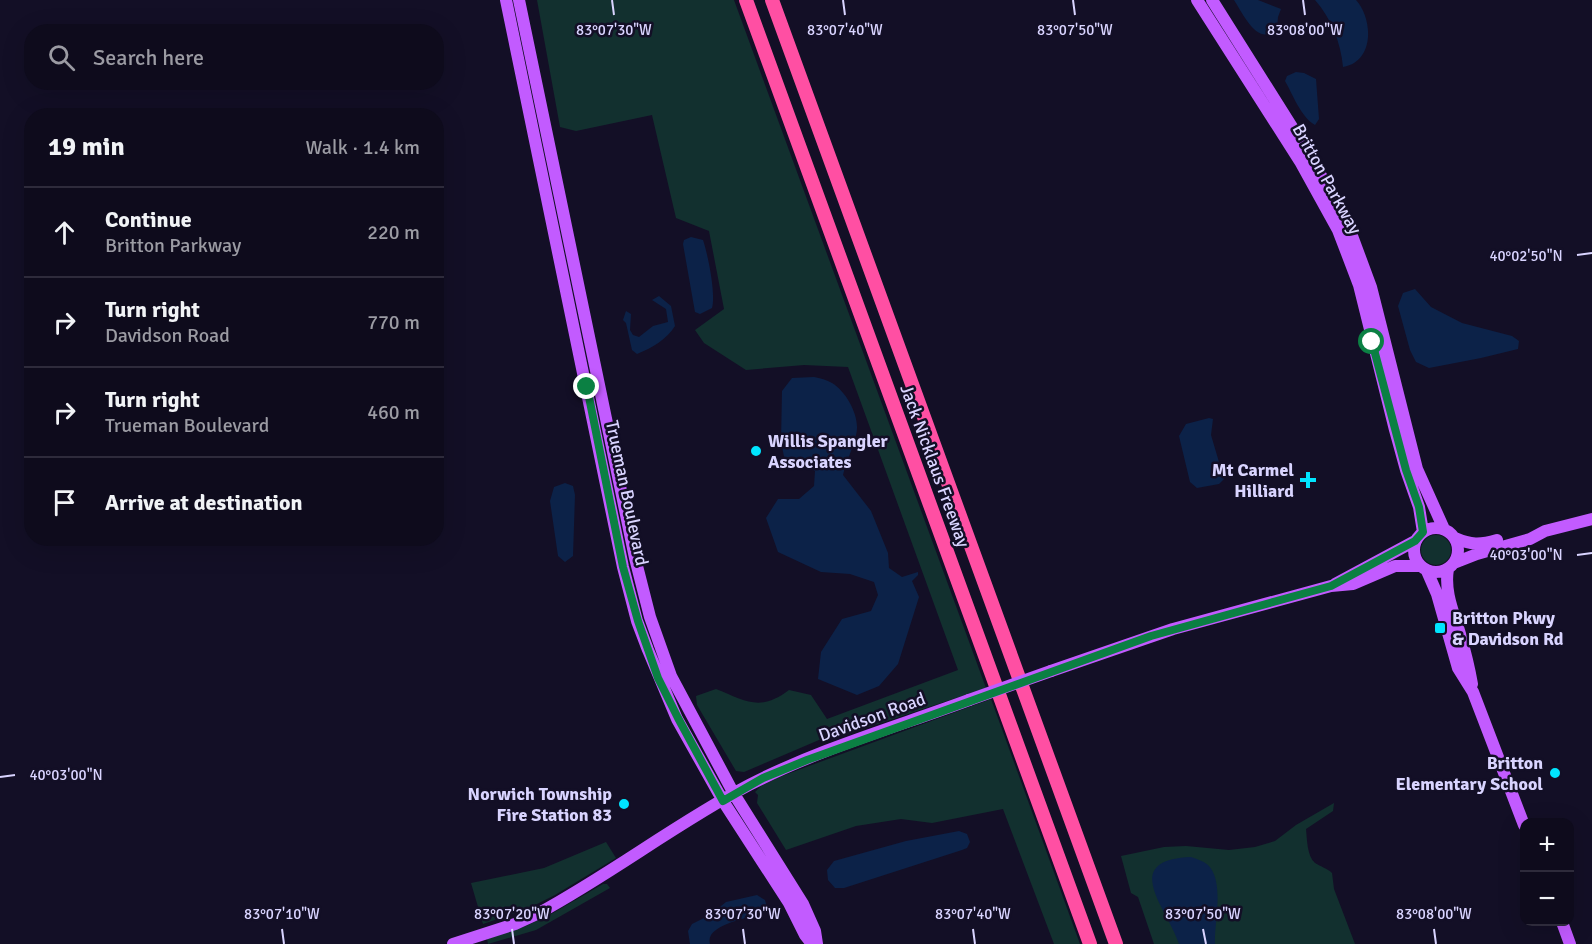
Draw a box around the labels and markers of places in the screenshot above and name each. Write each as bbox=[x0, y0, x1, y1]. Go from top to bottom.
place label: Willis Spangler Associates bbox=[768, 430, 889, 473]
marker: Willis Spangler Associates bbox=[749, 444, 763, 458]
place label: Mt Carmel Hilliard bbox=[1212, 459, 1294, 502]
marker: Mt Carmel Hilliard bbox=[1299, 471, 1317, 489]
place label: Britton Pkwy & Davidson Rd bbox=[1452, 607, 1564, 650]
marker: Britton Pkwy & Davidson Rd bbox=[1433, 621, 1447, 635]
place label: Britton Elementary School bbox=[1396, 752, 1543, 795]
marker: Britton Elementary School bbox=[1548, 766, 1562, 780]
place label: Norwich Township Fire Station 83 bbox=[468, 783, 612, 826]
marker: Norwich Township Fire Station 83 bbox=[617, 797, 631, 811]

